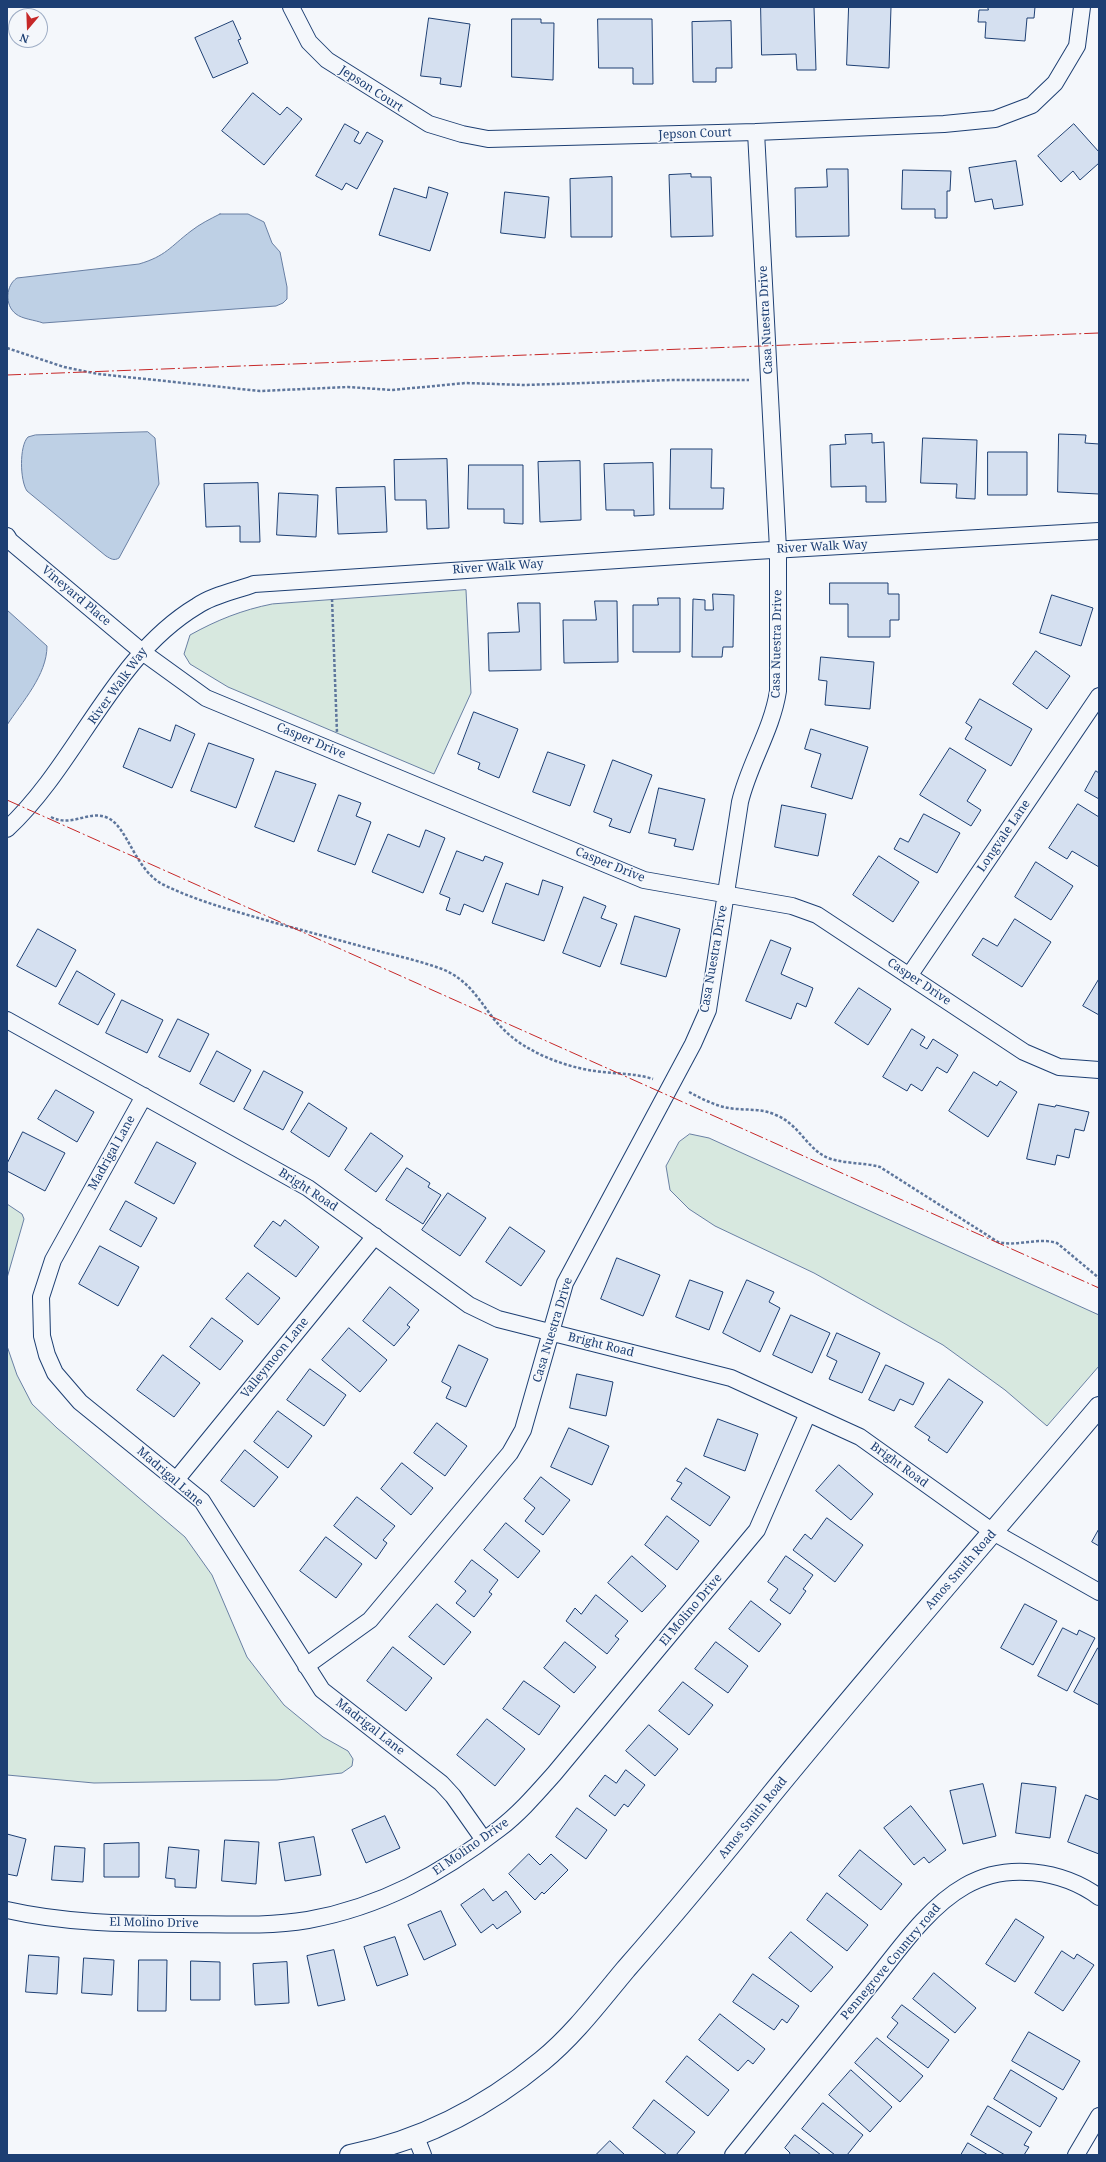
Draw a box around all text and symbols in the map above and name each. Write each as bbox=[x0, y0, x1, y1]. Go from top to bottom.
north arrow bbox=[8, 8, 48, 48]
text: N bbox=[18, 30, 31, 47]
street label: Jepson Court bbox=[336, 63, 406, 115]
street label: Jepson Court bbox=[658, 126, 732, 142]
street label: Casa Nuestra Drive bbox=[756, 265, 776, 375]
street label: River Walk Way bbox=[776, 537, 868, 557]
street label: River Walk Way bbox=[452, 557, 544, 577]
street label: Vineyard Place bbox=[38, 563, 114, 629]
street label: Casa Nuestra Drive bbox=[769, 589, 785, 699]
street label: River Walk Way bbox=[85, 645, 151, 727]
street label: Casper Drive bbox=[274, 720, 348, 762]
street label: Longvale Lane bbox=[975, 797, 1033, 875]
street label: Casper Drive bbox=[573, 845, 647, 885]
street label: Casa Nuestra Drive bbox=[697, 904, 731, 1014]
street label: Casper Drive bbox=[884, 955, 954, 1009]
street label: Madrigal Lane bbox=[86, 1113, 138, 1193]
street label: Bright Road bbox=[276, 1166, 340, 1214]
street label: Casa Nuestra Drive bbox=[530, 1276, 576, 1384]
street label: Valleymoon Lane bbox=[238, 1315, 312, 1401]
street label: Bright Road bbox=[566, 1330, 636, 1360]
street label: Bright Road bbox=[867, 1439, 931, 1491]
street label: Madrigal Lane bbox=[134, 1444, 206, 1510]
street label: Amos Smith Road bbox=[922, 1527, 1000, 1613]
street label: El Molino Drive bbox=[657, 1571, 725, 1649]
street label: Madrigal Lane bbox=[333, 1696, 407, 1758]
street label: Amos Smith Road bbox=[716, 1774, 790, 1862]
street label: El Molino Drive bbox=[430, 1815, 512, 1879]
street label: Pennegrove Country road bbox=[838, 1901, 944, 2023]
street label: El Molino Drive bbox=[109, 1915, 199, 1931]

